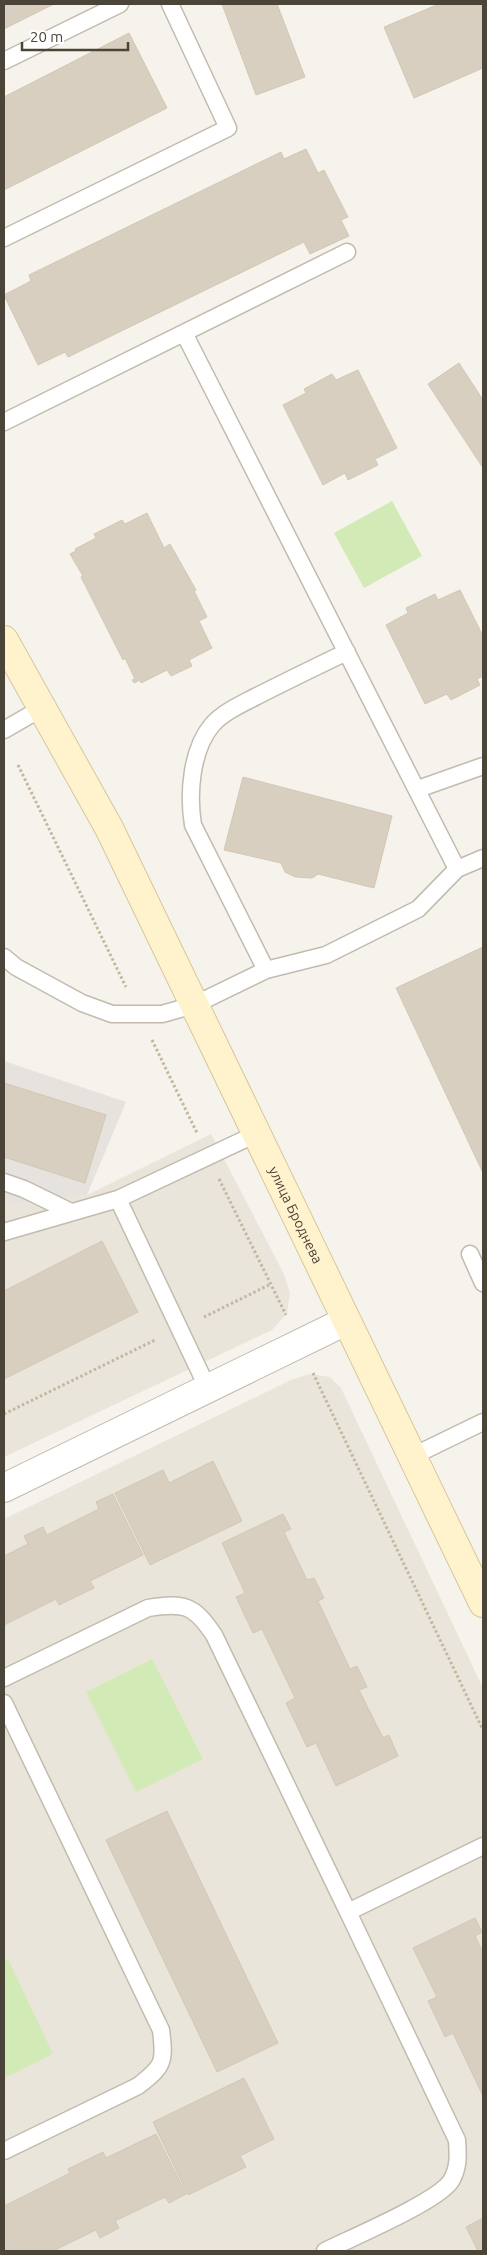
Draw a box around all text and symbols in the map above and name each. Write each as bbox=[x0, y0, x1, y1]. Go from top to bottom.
scale bar bbox=[22, 20, 129, 52]
text: 20 m bbox=[30, 28, 63, 45]
street label: улица Броднева bbox=[266, 1164, 326, 1266]

